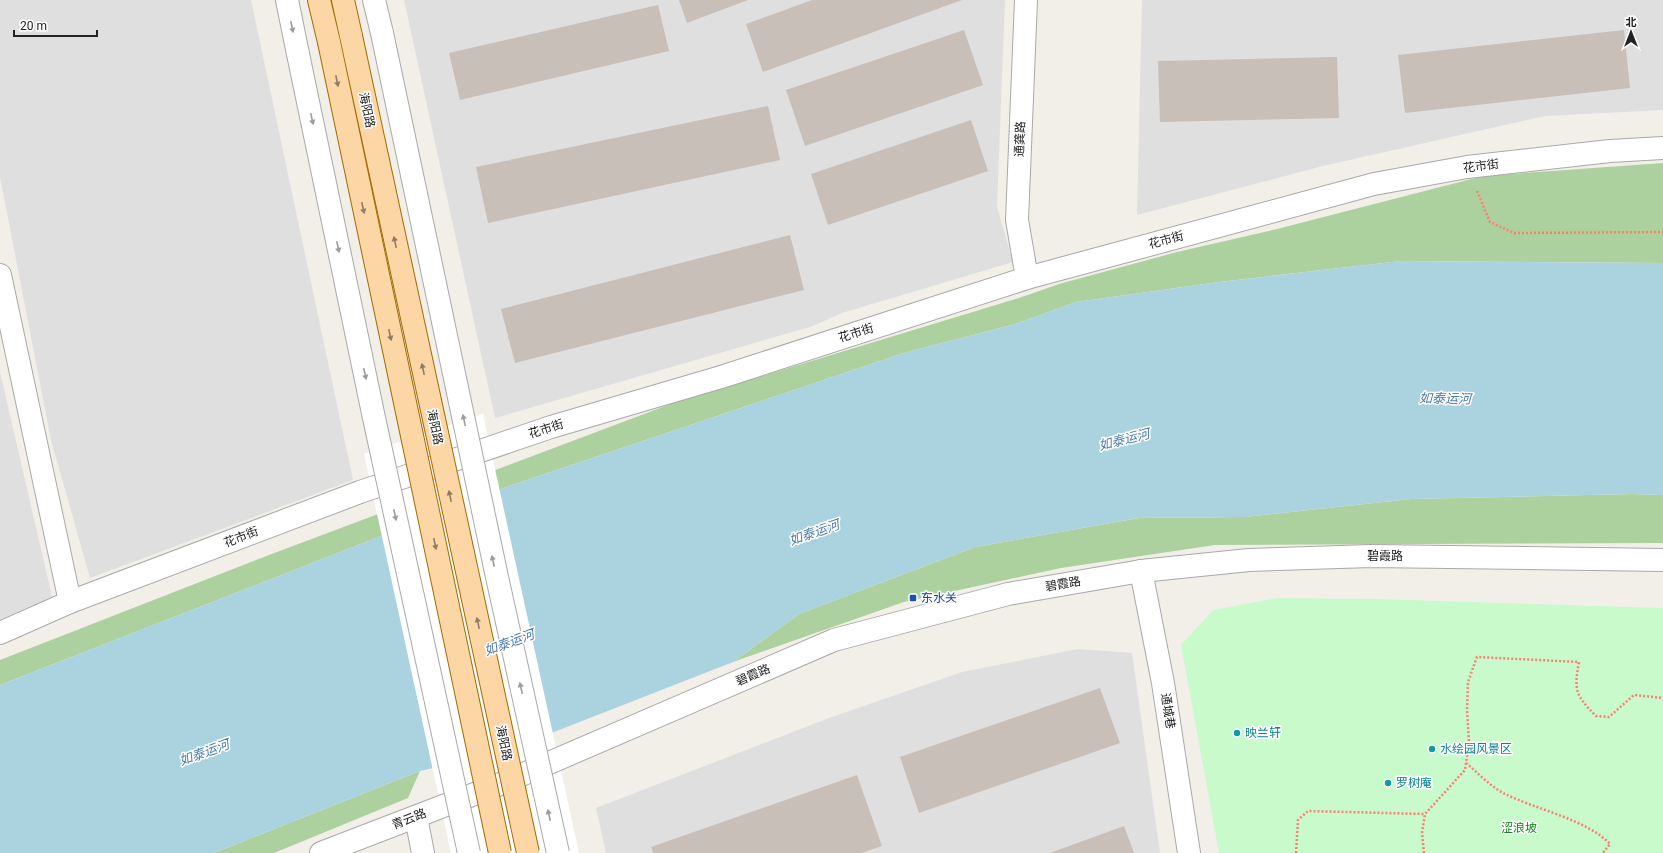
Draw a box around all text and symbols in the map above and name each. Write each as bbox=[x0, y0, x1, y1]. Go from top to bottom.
scale bar bbox=[14, 12, 97, 38]
north arrow bbox=[1611, 12, 1651, 52]
text: 北 bbox=[1626, 16, 1637, 29]
text: 20 m bbox=[20, 19, 47, 33]
one-way arrow bbox=[290, 21, 296, 33]
one-way arrow bbox=[334, 74, 340, 87]
street label: 海阳路 bbox=[356, 91, 378, 129]
one-way arrow bbox=[309, 113, 315, 125]
street label: 通龚路 bbox=[1012, 121, 1028, 157]
street label: 花市街 bbox=[1462, 157, 1500, 175]
one-way arrow bbox=[361, 202, 367, 214]
street label: 花市街 bbox=[1147, 229, 1185, 251]
one-way arrow bbox=[392, 236, 398, 248]
one-way arrow bbox=[336, 240, 342, 253]
street label: 花市街 bbox=[837, 321, 875, 345]
one-way arrow bbox=[388, 329, 394, 341]
one-way arrow bbox=[419, 363, 425, 375]
one-way arrow bbox=[362, 368, 368, 380]
water label: 如泰运河 bbox=[1419, 391, 1474, 407]
street label: 海阳路 bbox=[424, 408, 446, 446]
one-way arrow bbox=[460, 414, 466, 426]
street label: 花市街 bbox=[527, 417, 565, 441]
water label: 如泰运河 bbox=[1097, 425, 1154, 453]
one-way arrow bbox=[447, 490, 453, 502]
one-way arrow bbox=[392, 508, 398, 521]
water label: 如泰运河 bbox=[787, 516, 844, 548]
street label: 花市街 bbox=[222, 524, 260, 550]
one-way arrow bbox=[432, 538, 438, 551]
street label: 碧霞路 bbox=[1367, 549, 1403, 563]
one-way arrow bbox=[490, 555, 496, 567]
street label: 碧霞路 bbox=[1044, 574, 1082, 594]
place label: 东水关 bbox=[921, 591, 957, 605]
marker: 东水关 bbox=[908, 593, 918, 603]
one-way arrow bbox=[475, 617, 481, 629]
water label: 如泰运河 bbox=[482, 626, 539, 658]
street label: 碧霞路 bbox=[734, 662, 772, 688]
one-way arrow bbox=[518, 682, 524, 694]
street label: 通城巷 bbox=[1158, 692, 1178, 730]
street label: 海阳路 bbox=[493, 724, 515, 762]
place label: 映兰轩 bbox=[1245, 726, 1281, 740]
marker: 映兰轩 bbox=[1232, 728, 1242, 738]
water label: 如泰运河 bbox=[177, 736, 234, 768]
place label: 水绘园风景区 bbox=[1440, 742, 1512, 756]
marker: 水绘园风景区 bbox=[1427, 744, 1437, 754]
place label: 罗树庵 bbox=[1396, 776, 1432, 790]
marker: 罗树庵 bbox=[1383, 778, 1393, 788]
street label: 青云路 bbox=[390, 806, 428, 832]
one-way arrow bbox=[546, 809, 552, 821]
park label: 涩浪坡 bbox=[1501, 821, 1537, 835]

